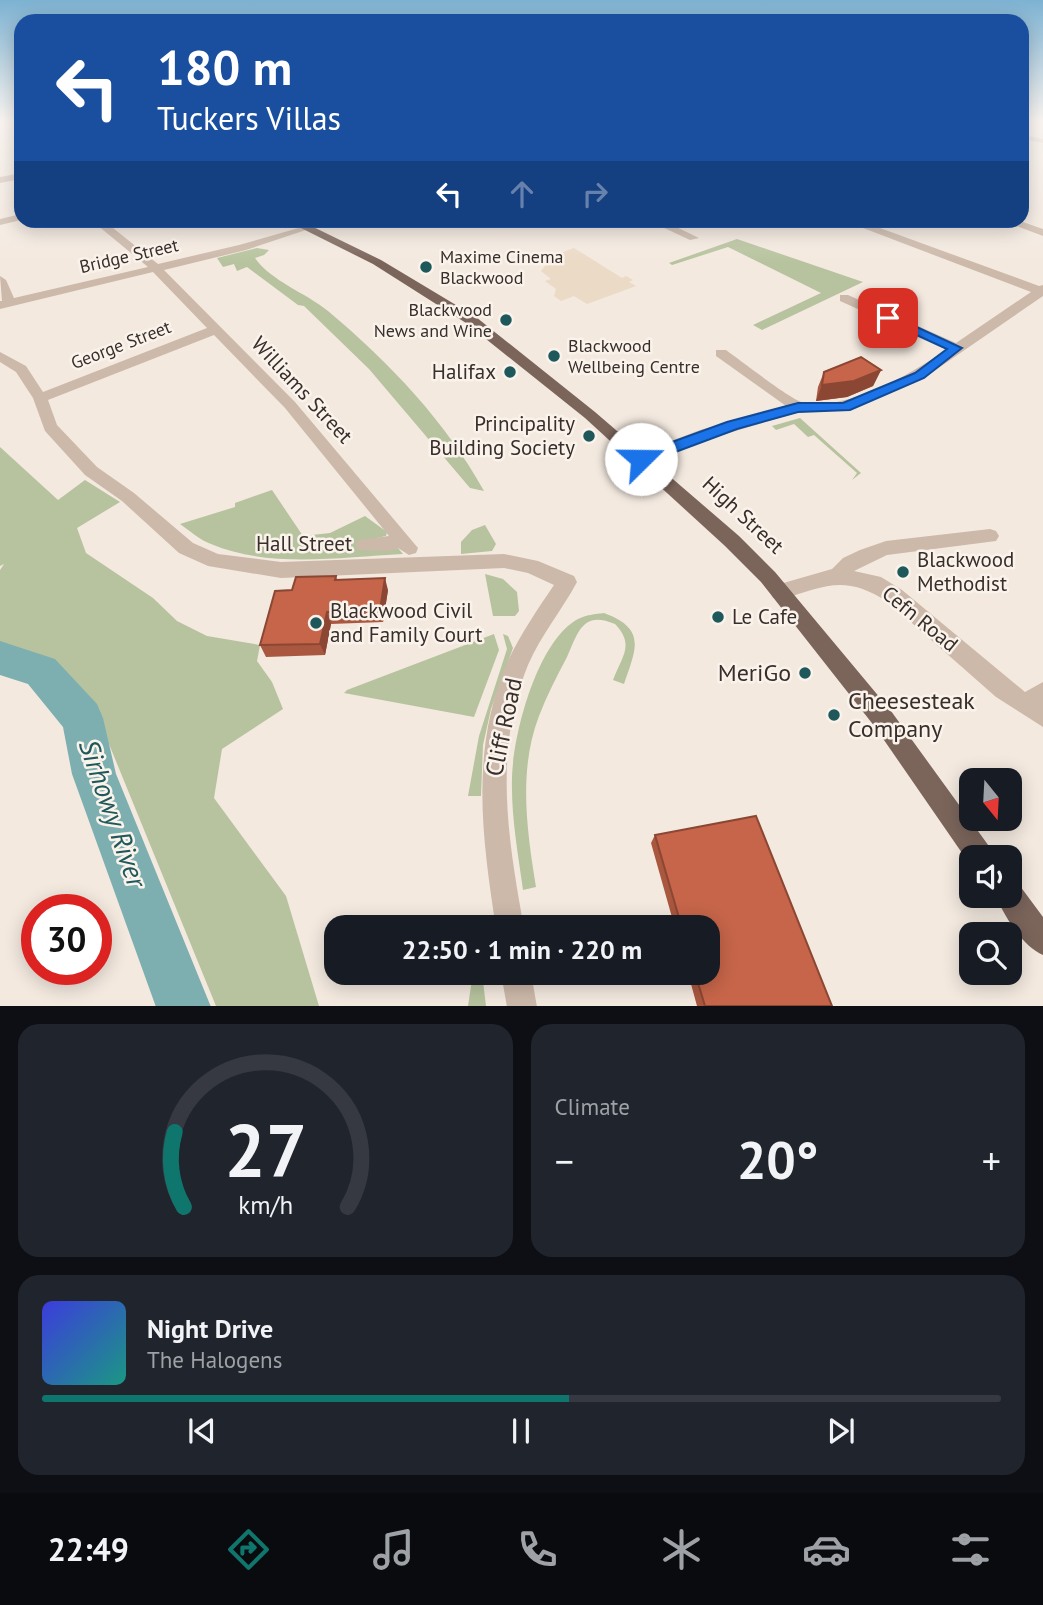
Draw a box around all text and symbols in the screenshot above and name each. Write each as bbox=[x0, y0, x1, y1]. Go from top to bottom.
text: 180 m bbox=[157, 35, 292, 99]
icon: left bbox=[42, 42, 133, 133]
text: Tuckers Villas bbox=[157, 97, 341, 139]
icon: left bbox=[430, 175, 468, 213]
icon: ahead bbox=[503, 175, 541, 213]
icon: right bbox=[576, 175, 614, 213]
street label: Bridge Street bbox=[77, 233, 181, 278]
place label: Maxime Cinema Blackwood bbox=[440, 245, 563, 289]
marker: Maxime Cinema Blackwood bbox=[418, 259, 434, 275]
pin bbox=[858, 288, 918, 348]
place label: Blackwood News and Wine bbox=[374, 298, 492, 342]
icon: arrive bbox=[869, 299, 907, 337]
marker: Blackwood News and Wine bbox=[498, 312, 514, 328]
street label: George Street bbox=[68, 315, 174, 374]
street label: Williams Street bbox=[246, 331, 359, 449]
place label: Blackwood Wellbeing Centre bbox=[568, 334, 700, 378]
marker: Blackwood Wellbeing Centre bbox=[546, 348, 562, 364]
place label: Halifax bbox=[432, 358, 496, 385]
marker: Halifax bbox=[502, 364, 518, 380]
place label: Principality Building Society bbox=[429, 410, 575, 461]
position arrow bbox=[604, 422, 678, 496]
marker: Principality Building Society bbox=[581, 428, 597, 444]
street label: High Street bbox=[697, 470, 790, 559]
street label: Hall Street bbox=[256, 530, 352, 557]
place label: Blackwood Methodist bbox=[917, 546, 1014, 597]
marker: Blackwood Methodist bbox=[895, 564, 911, 580]
street label: Cefn Road bbox=[877, 580, 964, 657]
place label: Blackwood Civil and Family Court bbox=[330, 597, 482, 648]
place label: Le Cafe bbox=[732, 603, 797, 630]
marker: Le Cafe bbox=[710, 609, 726, 625]
marker: Blackwood Civil and Family Court bbox=[308, 615, 324, 631]
place label: MeriGo bbox=[718, 657, 791, 688]
marker: MeriGo bbox=[797, 665, 813, 681]
street label: Cliff Road bbox=[478, 675, 529, 779]
place label: Cheesesteak Company bbox=[848, 685, 975, 744]
marker: Cheesesteak Company bbox=[826, 707, 842, 723]
water label: Sirhowy River bbox=[71, 734, 157, 893]
north arrow bbox=[959, 768, 1022, 831]
map controls bbox=[959, 768, 1022, 985]
button: sound bbox=[959, 845, 1022, 908]
speed limit sign: 30 bbox=[21, 894, 112, 985]
button: search bbox=[959, 922, 1022, 985]
text: 22:50 · 1 min · 220 m bbox=[402, 933, 642, 966]
text: Climate bbox=[555, 1092, 630, 1121]
text: 27 bbox=[224, 1103, 307, 1197]
text: 20° bbox=[737, 1126, 819, 1193]
text: − bbox=[555, 1136, 574, 1185]
text: + bbox=[982, 1136, 1001, 1185]
text: km/h bbox=[238, 1188, 293, 1220]
text: Night Drive bbox=[147, 1312, 273, 1345]
text: The Halogens bbox=[147, 1345, 282, 1374]
icon: previous bbox=[183, 1412, 221, 1450]
icon: pause bbox=[502, 1412, 540, 1450]
icon: next bbox=[822, 1412, 860, 1450]
icon: directions bbox=[224, 1525, 273, 1574]
icon: music bbox=[369, 1525, 418, 1574]
icon: phone bbox=[513, 1525, 562, 1574]
icon: climate bbox=[657, 1525, 706, 1574]
icon: car bbox=[802, 1525, 851, 1574]
icon: filters bbox=[946, 1525, 995, 1574]
text: 22:49 bbox=[48, 1528, 129, 1570]

